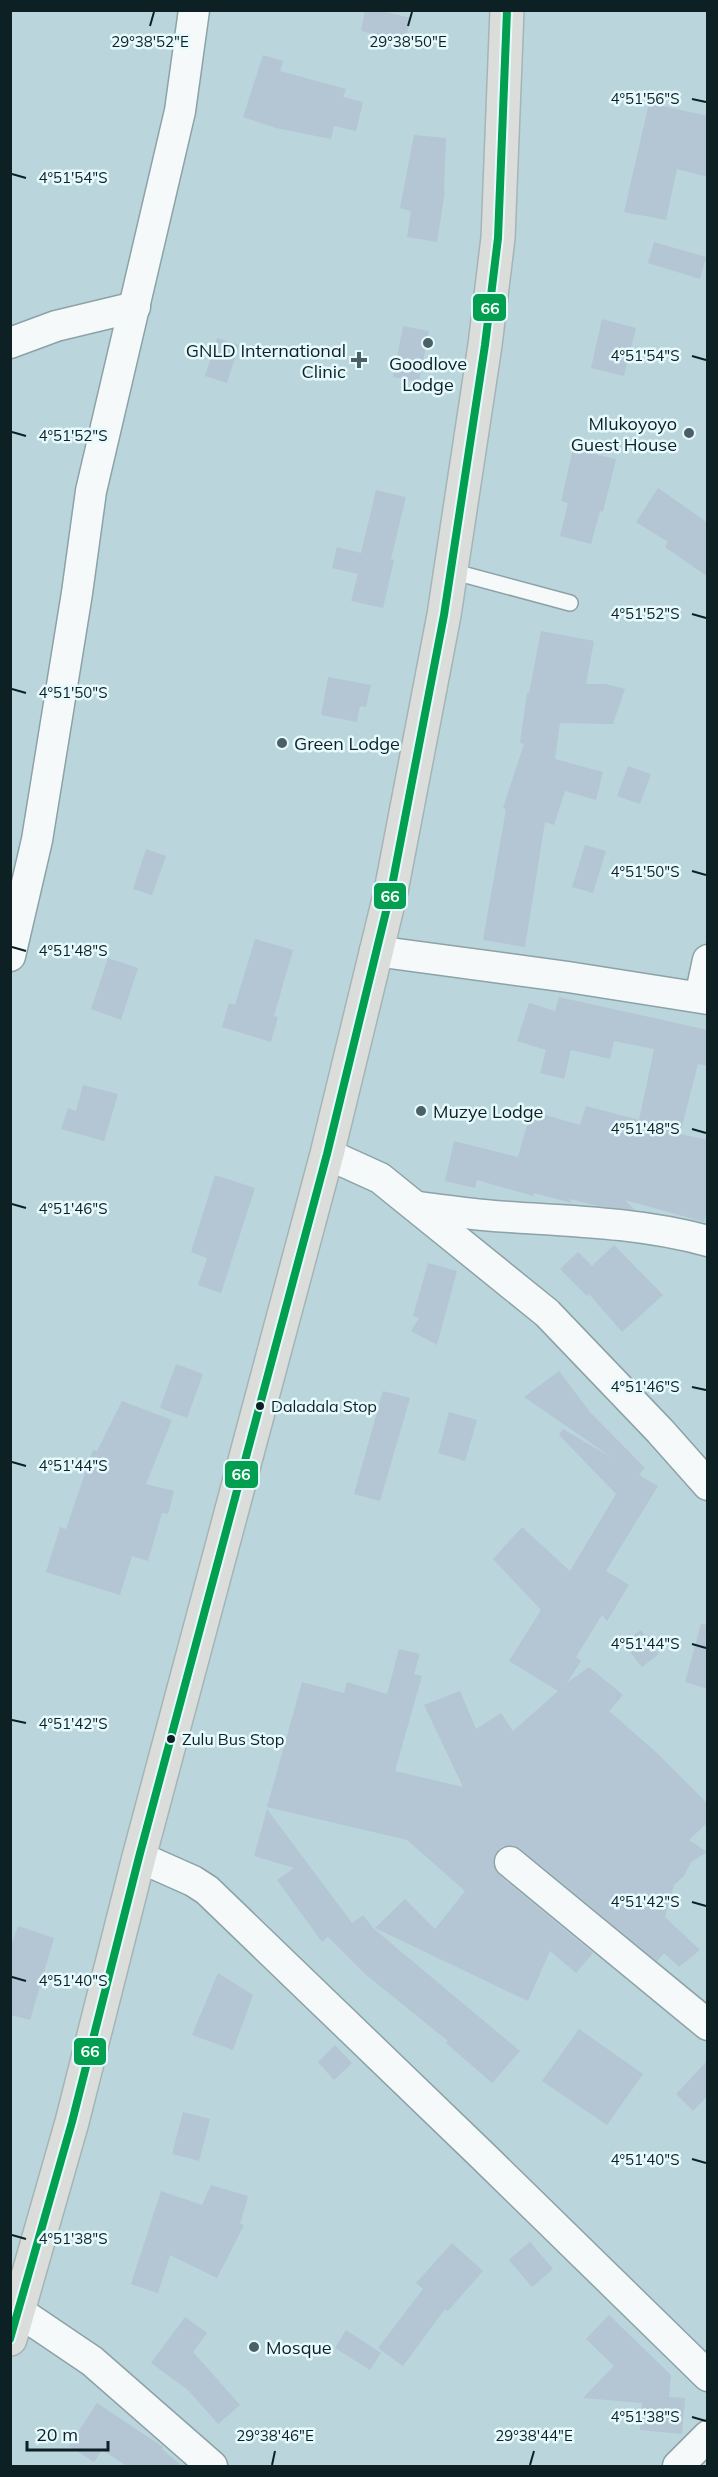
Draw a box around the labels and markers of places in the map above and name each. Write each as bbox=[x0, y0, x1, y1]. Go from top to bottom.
marker: Goodlove Lodge bbox=[421, 336, 435, 350]
place label: GNLD International Clinic bbox=[186, 339, 346, 383]
marker: GNLD International Clinic bbox=[350, 351, 368, 369]
place label: Goodlove Lodge bbox=[389, 352, 467, 396]
place label: Mlukoyoyo Guest House bbox=[571, 412, 677, 456]
marker: Mlukoyoyo Guest House bbox=[682, 426, 696, 440]
place label: Green Lodge bbox=[294, 732, 400, 755]
marker: Green Lodge bbox=[275, 736, 289, 750]
place label: Muzye Lodge bbox=[433, 1100, 543, 1123]
marker: Muzye Lodge bbox=[414, 1104, 428, 1118]
place label: Daladala Stop bbox=[271, 1396, 377, 1416]
marker: Daladala Stop bbox=[254, 1400, 266, 1412]
place label: Zulu Bus Stop bbox=[182, 1729, 284, 1749]
marker: Zulu Bus Stop bbox=[165, 1733, 177, 1745]
place label: Mosque bbox=[266, 2336, 332, 2359]
marker: Mosque bbox=[247, 2340, 261, 2354]

